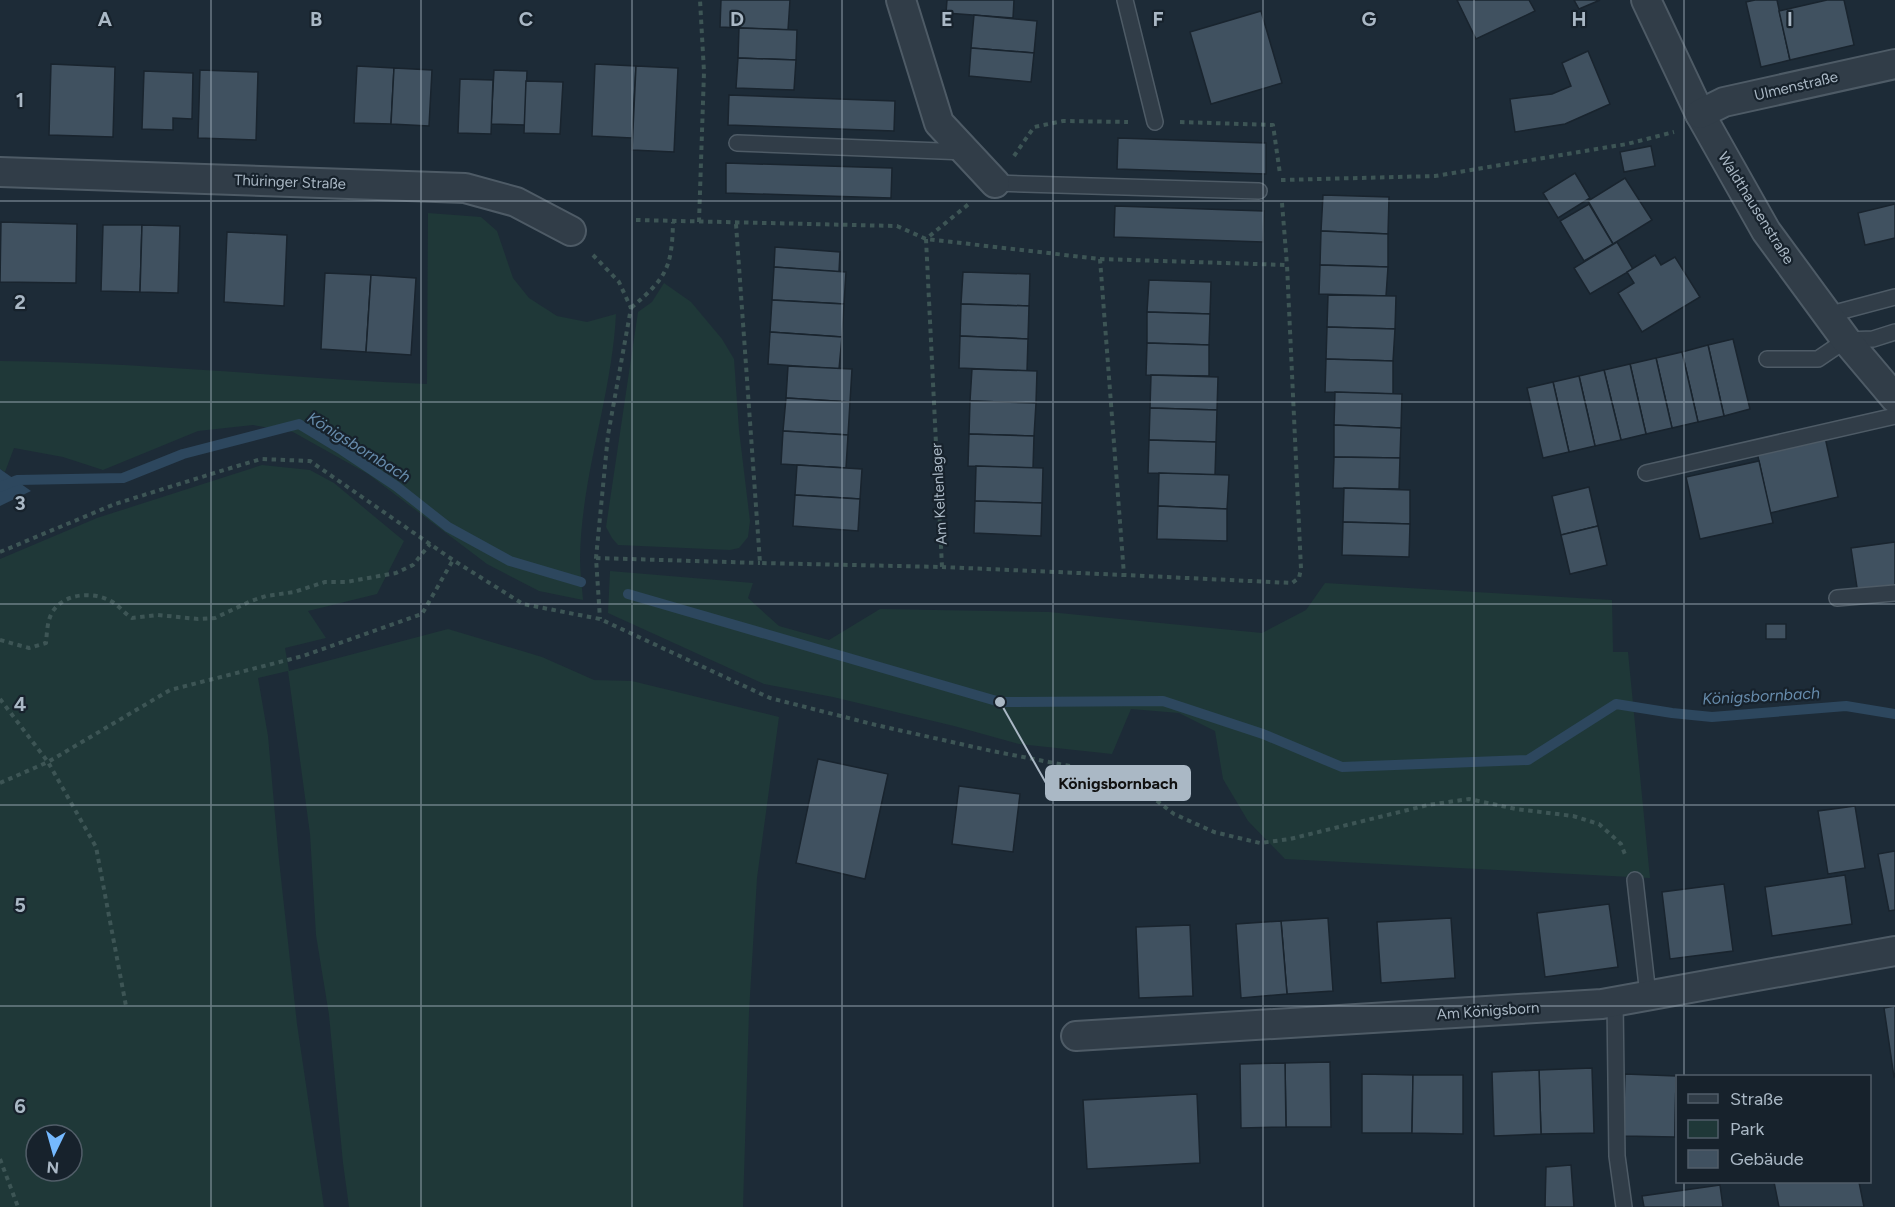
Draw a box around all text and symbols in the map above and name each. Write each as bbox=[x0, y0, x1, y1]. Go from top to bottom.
text: A bbox=[98, 7, 113, 31]
text: B bbox=[310, 7, 322, 31]
text: C bbox=[519, 7, 533, 31]
text: D bbox=[730, 7, 744, 31]
text: E bbox=[941, 7, 953, 31]
text: F bbox=[1152, 7, 1164, 31]
text: G bbox=[1362, 7, 1377, 31]
text: H bbox=[1572, 7, 1587, 31]
text: I bbox=[1787, 7, 1793, 31]
street label: Ulmenstraße bbox=[1752, 68, 1840, 104]
text: 1 bbox=[16, 88, 24, 112]
street label: Waldthausenstraße bbox=[1714, 148, 1798, 268]
street label: Thüringer Straße bbox=[234, 171, 346, 193]
text: 2 bbox=[14, 290, 26, 314]
water label: Königsbornbach bbox=[304, 408, 414, 486]
street label: Am Keltenlager bbox=[927, 442, 951, 546]
text: 3 bbox=[14, 491, 26, 515]
water label: Königsbornbach bbox=[1702, 683, 1820, 709]
text: 4 bbox=[14, 692, 27, 716]
callout: Königsbornbach bbox=[1046, 766, 1190, 800]
text: Königsbornbach bbox=[1058, 774, 1178, 793]
text: 5 bbox=[14, 893, 26, 917]
street label: Am Königsborn bbox=[1436, 998, 1540, 1024]
legend bbox=[1676, 1075, 1871, 1183]
text: Straße bbox=[1730, 1088, 1783, 1110]
text: 6 bbox=[14, 1094, 26, 1118]
text: Park bbox=[1730, 1118, 1765, 1140]
north arrow bbox=[24, 1123, 84, 1183]
text: Gebäude bbox=[1730, 1148, 1804, 1170]
text: N bbox=[46, 1157, 60, 1177]

